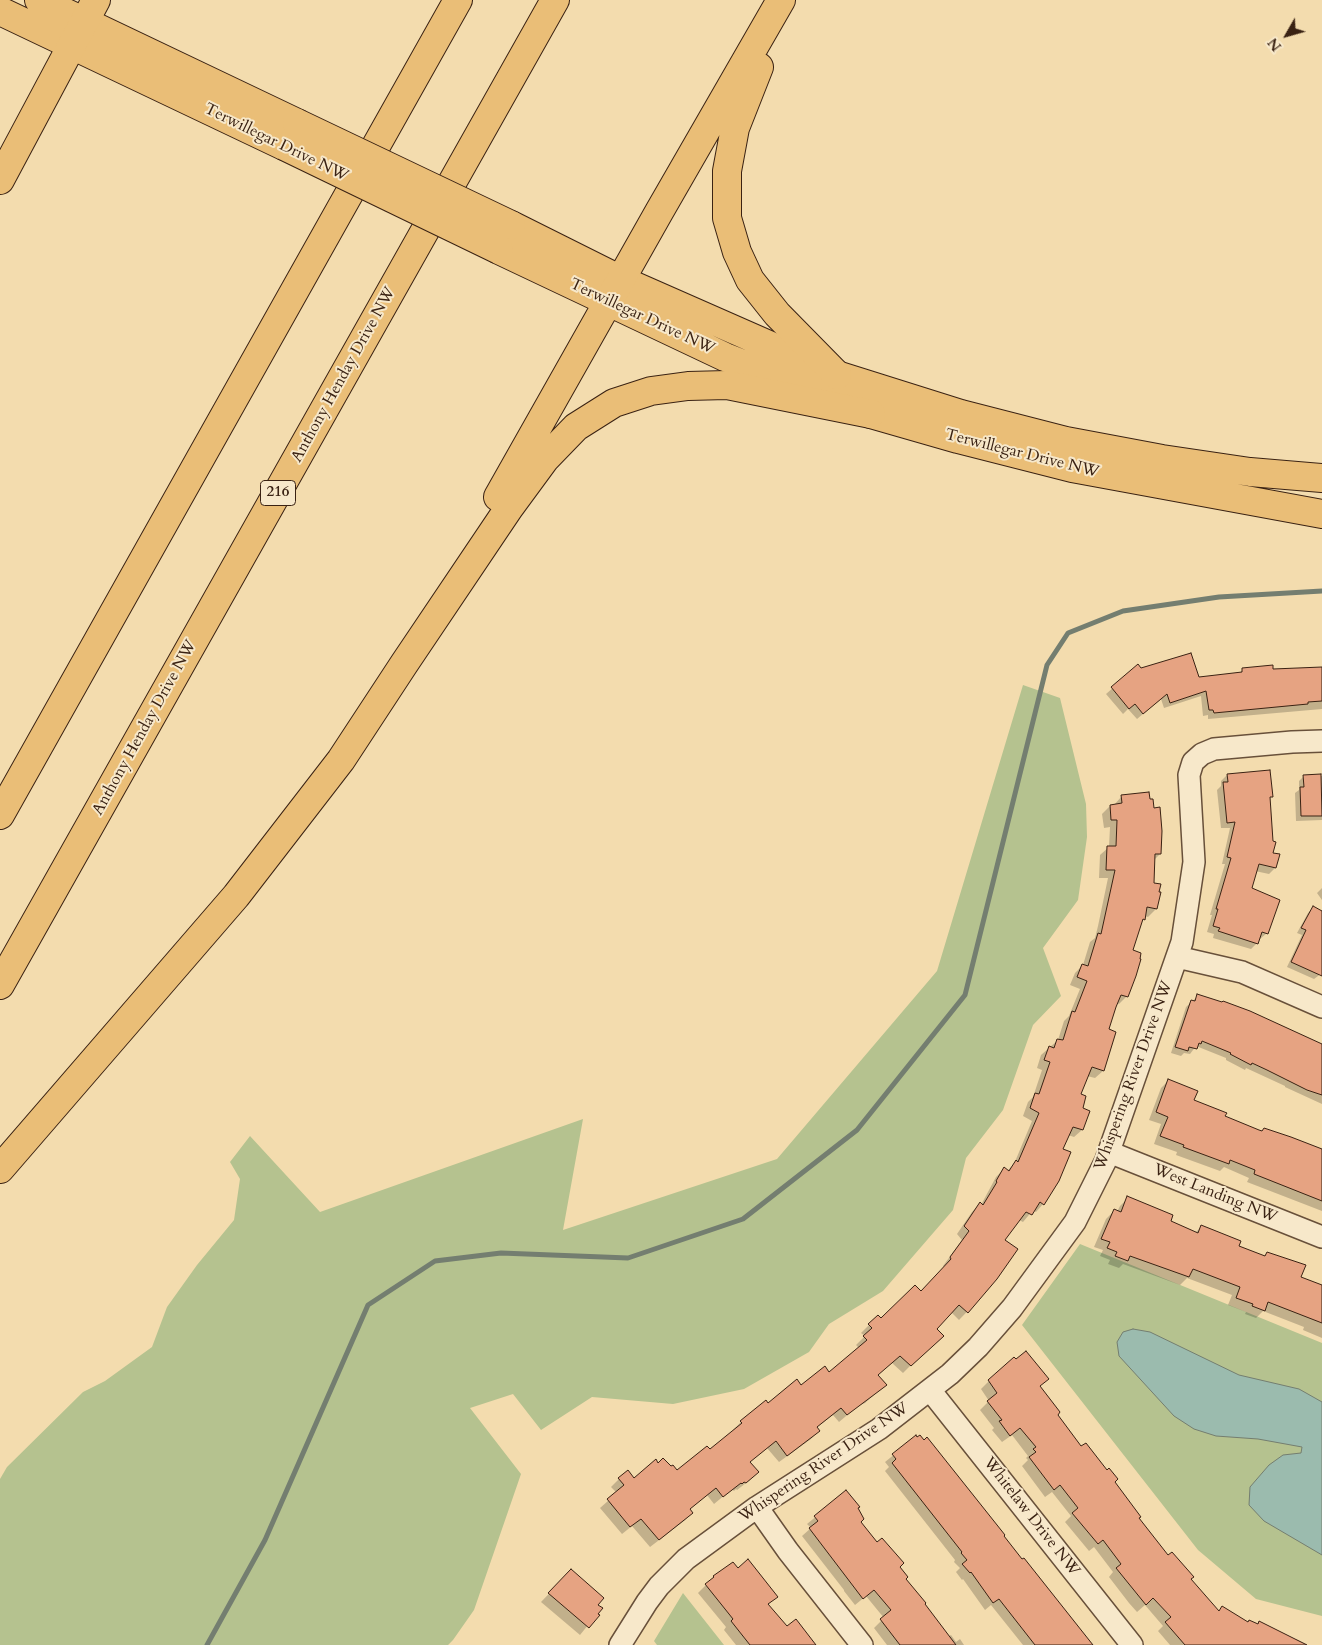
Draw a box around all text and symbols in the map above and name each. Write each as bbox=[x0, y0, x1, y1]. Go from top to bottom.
north arrow bbox=[1262, 10, 1312, 60]
text: N bbox=[1264, 34, 1286, 55]
street label: Terwillegar Drive NW bbox=[201, 100, 351, 186]
street label: Terwillegar Drive NW bbox=[566, 275, 718, 359]
street label: Anthony Henday Drive NW bbox=[288, 284, 400, 466]
street label: Terwillegar Drive NW bbox=[943, 426, 1101, 482]
road number: 216 bbox=[260, 480, 296, 506]
street label: Anthony Henday Drive NW bbox=[89, 637, 201, 819]
street label: Whispering River Drive NW bbox=[1091, 979, 1177, 1173]
street label: West Landing NW bbox=[1150, 1160, 1280, 1228]
street label: Whispering River Drive NW bbox=[736, 1399, 912, 1527]
street label: Whitelaw Drive NW bbox=[979, 1454, 1083, 1580]

